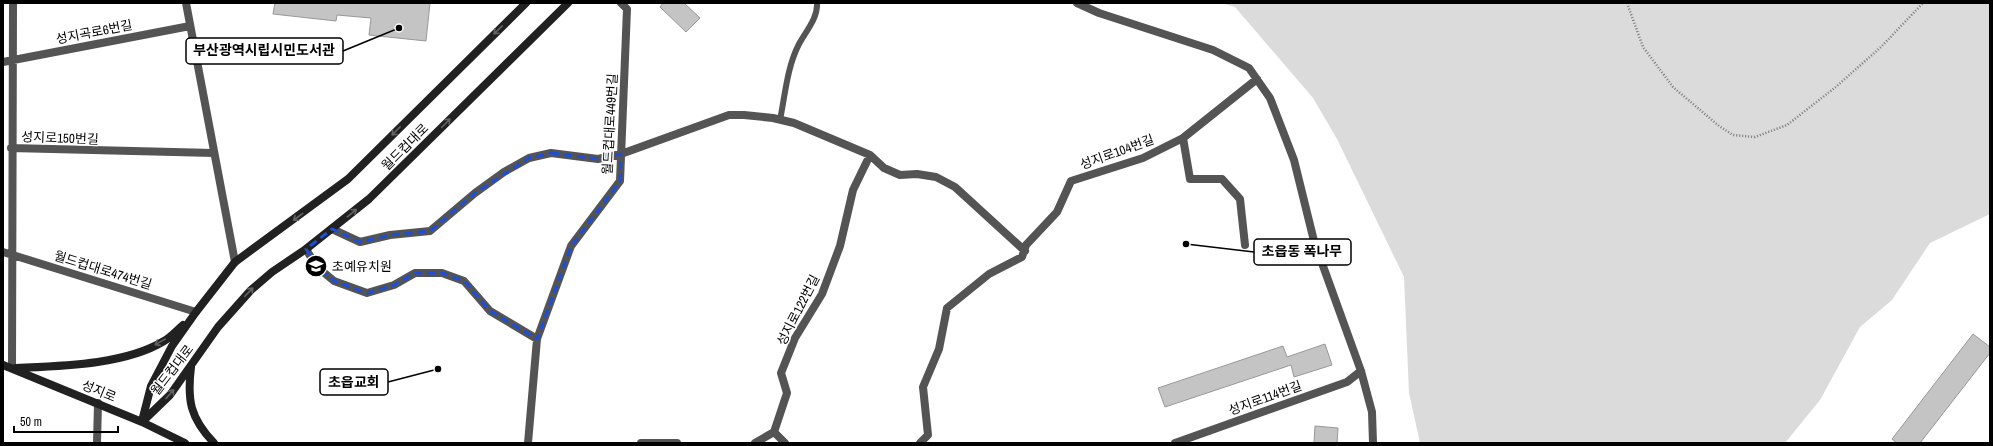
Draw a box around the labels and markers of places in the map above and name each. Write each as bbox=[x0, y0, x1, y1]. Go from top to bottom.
callout: 부산광역시립시민도서관 bbox=[186, 38, 343, 64]
callout: 초읍동 폭나무 bbox=[1254, 239, 1351, 265]
school or university icon: 초예유치원 bbox=[303, 253, 329, 279]
place label: 초예유치원 bbox=[332, 258, 392, 275]
callout: 초읍교회 bbox=[320, 369, 388, 395]

